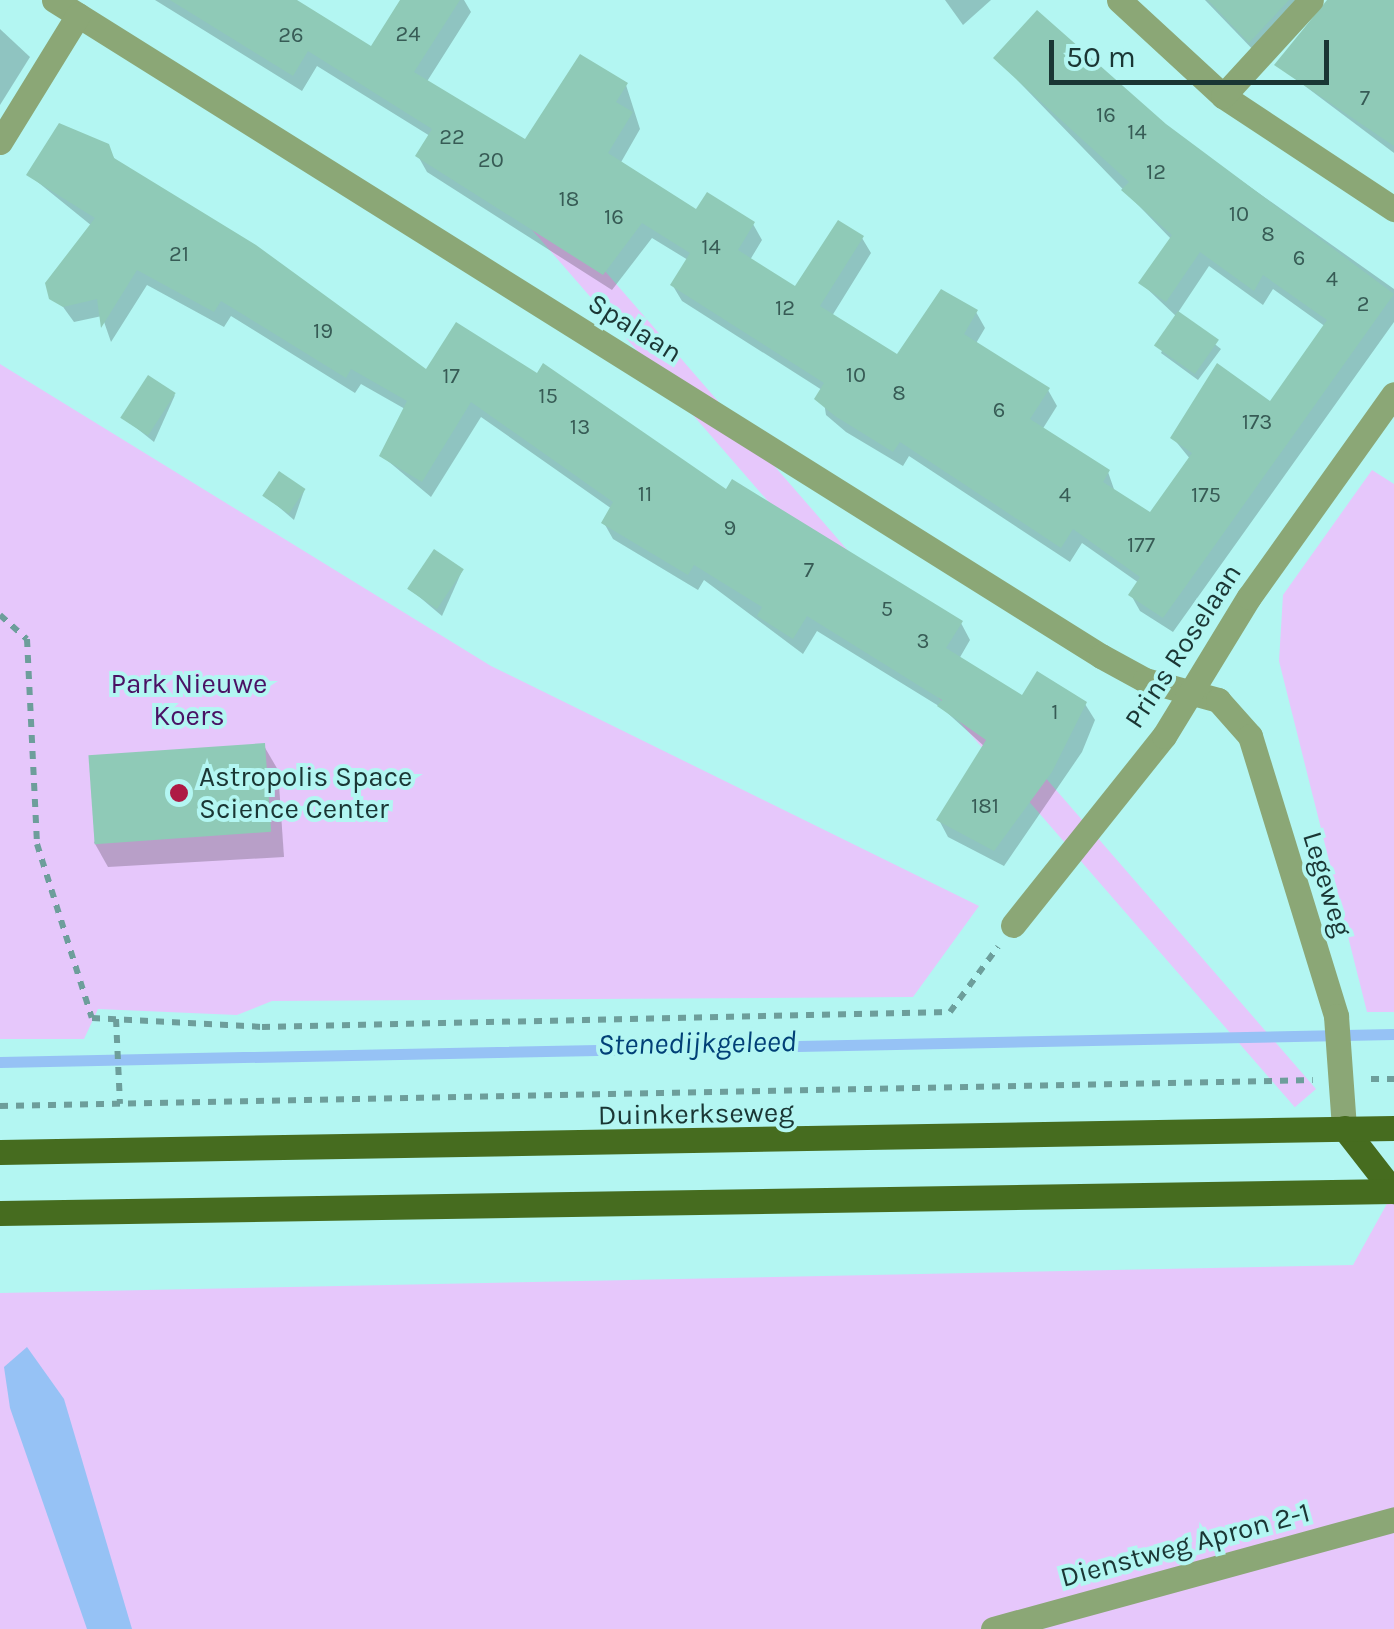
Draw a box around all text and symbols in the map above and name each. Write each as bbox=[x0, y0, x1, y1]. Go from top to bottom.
scale bar bbox=[1054, 20, 1334, 82]
house number: 24 bbox=[395, 22, 421, 48]
house number: 26 bbox=[278, 23, 304, 49]
text: 50 m bbox=[1066, 39, 1136, 75]
house number: 7 bbox=[1360, 86, 1370, 112]
house number: 16 bbox=[1096, 103, 1116, 129]
house number: 14 bbox=[1127, 120, 1147, 146]
house number: 22 bbox=[439, 125, 465, 151]
house number: 20 bbox=[478, 148, 504, 174]
house number: 12 bbox=[1146, 160, 1166, 186]
house number: 18 bbox=[559, 187, 579, 213]
house number: 10 bbox=[1229, 202, 1249, 228]
house number: 16 bbox=[604, 205, 624, 231]
house number: 8 bbox=[1261, 222, 1275, 248]
house number: 14 bbox=[701, 235, 721, 261]
house number: 21 bbox=[169, 242, 189, 268]
house number: 6 bbox=[1293, 246, 1305, 272]
house number: 4 bbox=[1326, 267, 1338, 293]
street label: Spalaan bbox=[582, 286, 688, 370]
house number: 2 bbox=[1357, 292, 1369, 318]
house number: 12 bbox=[775, 296, 795, 322]
house number: 19 bbox=[313, 319, 333, 345]
house number: 10 bbox=[846, 363, 866, 389]
house number: 17 bbox=[442, 364, 460, 390]
house number: 8 bbox=[892, 381, 906, 407]
house number: 15 bbox=[538, 384, 558, 410]
house number: 6 bbox=[993, 398, 1005, 424]
house number: 173 bbox=[1242, 410, 1272, 436]
house number: 13 bbox=[570, 415, 590, 441]
house number: 11 bbox=[638, 482, 652, 508]
house number: 4 bbox=[1059, 483, 1071, 509]
house number: 175 bbox=[1191, 483, 1221, 509]
house number: 9 bbox=[724, 516, 736, 542]
house number: 177 bbox=[1127, 533, 1155, 559]
street label: Prins Roselaan bbox=[1117, 557, 1249, 735]
house number: 7 bbox=[804, 558, 814, 584]
house number: 5 bbox=[881, 597, 893, 623]
house number: 3 bbox=[917, 629, 929, 655]
park label: Park Nieuwe Koers bbox=[111, 667, 267, 733]
house number: 1 bbox=[1051, 700, 1059, 726]
place label: Astropolis Space Science Center bbox=[199, 760, 412, 826]
marker: Astropolis Space Science Center bbox=[168, 782, 190, 804]
house number: 181 bbox=[971, 794, 999, 820]
street label: Legeweg bbox=[1295, 827, 1359, 941]
water label: Stenedijkgeleed bbox=[597, 1023, 797, 1063]
street label: Duinkerkseweg bbox=[598, 1095, 794, 1133]
street label: Dienstweg Apron 2-1 bbox=[1056, 1495, 1314, 1595]

